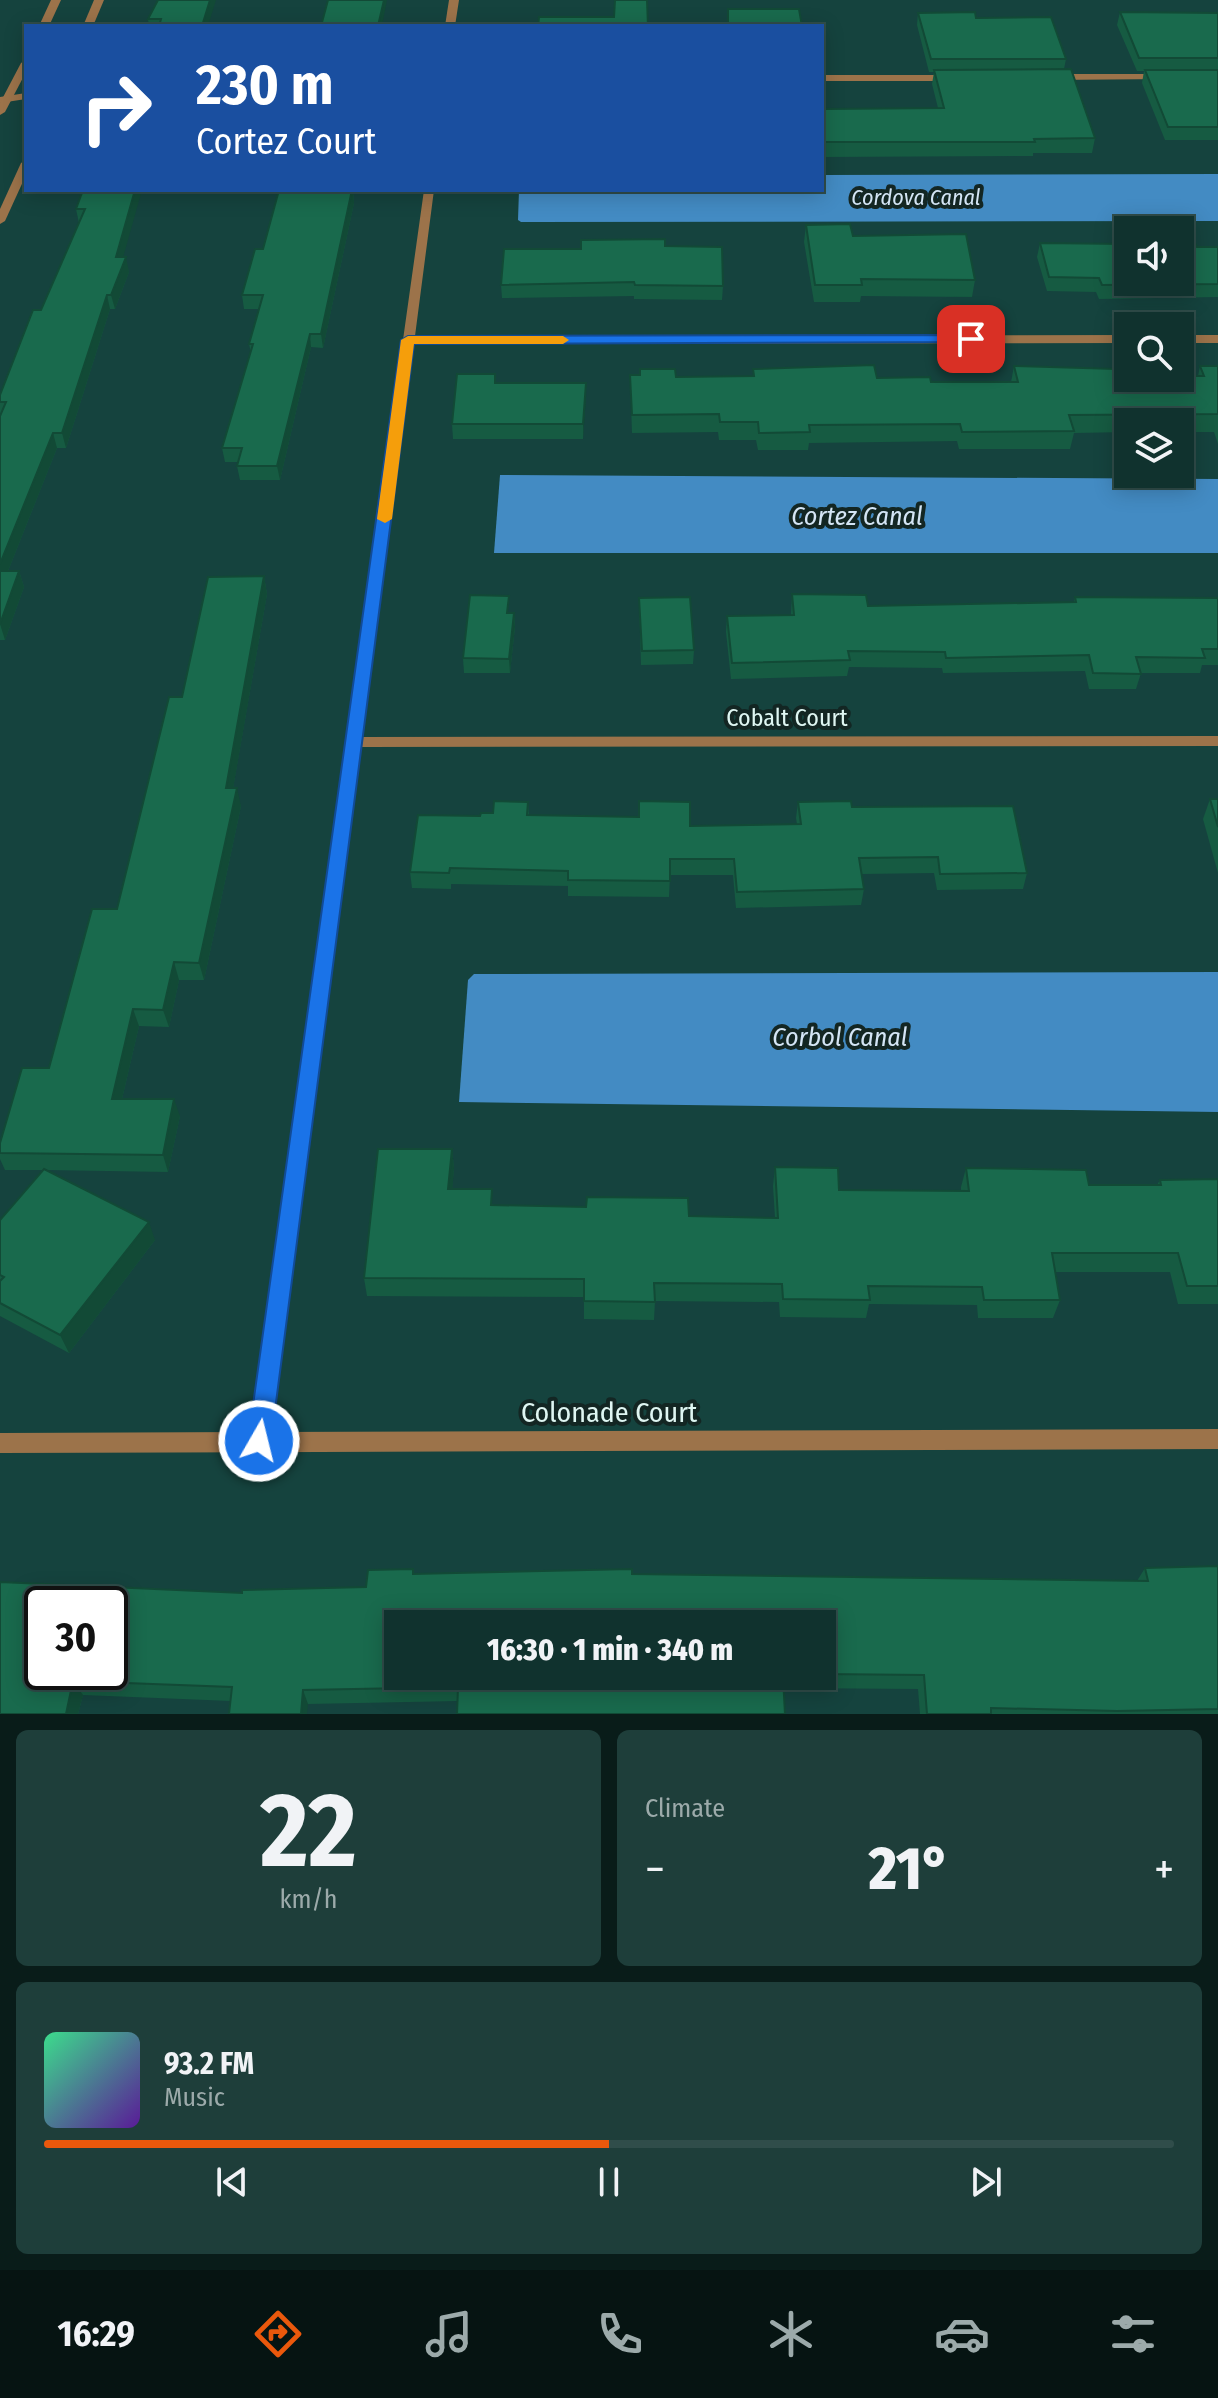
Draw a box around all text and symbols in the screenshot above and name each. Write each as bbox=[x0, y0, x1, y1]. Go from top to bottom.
text: 230 m bbox=[196, 52, 333, 119]
icon: right bbox=[64, 56, 168, 160]
text: Cortez Court bbox=[196, 120, 376, 164]
water label: Cordova Canal bbox=[851, 184, 981, 211]
map controls bbox=[1114, 216, 1194, 488]
button: sound bbox=[1114, 216, 1194, 296]
pin bbox=[937, 305, 1005, 373]
button: search bbox=[1114, 312, 1194, 392]
icon: arrive bbox=[949, 317, 993, 361]
button: layers bbox=[1114, 408, 1194, 488]
water label: Cortez Canal bbox=[791, 501, 923, 532]
street label: Cobalt Court bbox=[726, 704, 848, 732]
water label: Corbol Canal bbox=[772, 1022, 908, 1053]
street label: Colonade Court bbox=[521, 1396, 698, 1429]
position arrow bbox=[217, 1399, 301, 1483]
speed limit sign: 30 bbox=[24, 1586, 128, 1690]
text: 16:30 · 1 min · 340 m bbox=[487, 1632, 733, 1668]
text: 22 bbox=[260, 1769, 357, 1894]
text: Climate bbox=[645, 1793, 725, 1824]
text: 21° bbox=[869, 1833, 950, 1905]
text: − bbox=[645, 1843, 665, 1896]
text: + bbox=[1154, 1843, 1174, 1896]
text: km/h bbox=[280, 1884, 337, 1915]
text: 93.2 FM bbox=[164, 2046, 254, 2082]
text: Music bbox=[164, 2082, 225, 2113]
icon: previous bbox=[210, 2160, 254, 2204]
icon: pause bbox=[587, 2160, 631, 2204]
icon: next bbox=[964, 2160, 1008, 2204]
icon: directions bbox=[250, 2306, 306, 2362]
icon: music bbox=[421, 2306, 477, 2362]
icon: phone bbox=[592, 2306, 648, 2362]
icon: climate bbox=[763, 2306, 819, 2362]
icon: car bbox=[934, 2306, 990, 2362]
icon: filters bbox=[1105, 2306, 1161, 2362]
text: 16:29 bbox=[57, 2312, 135, 2356]

